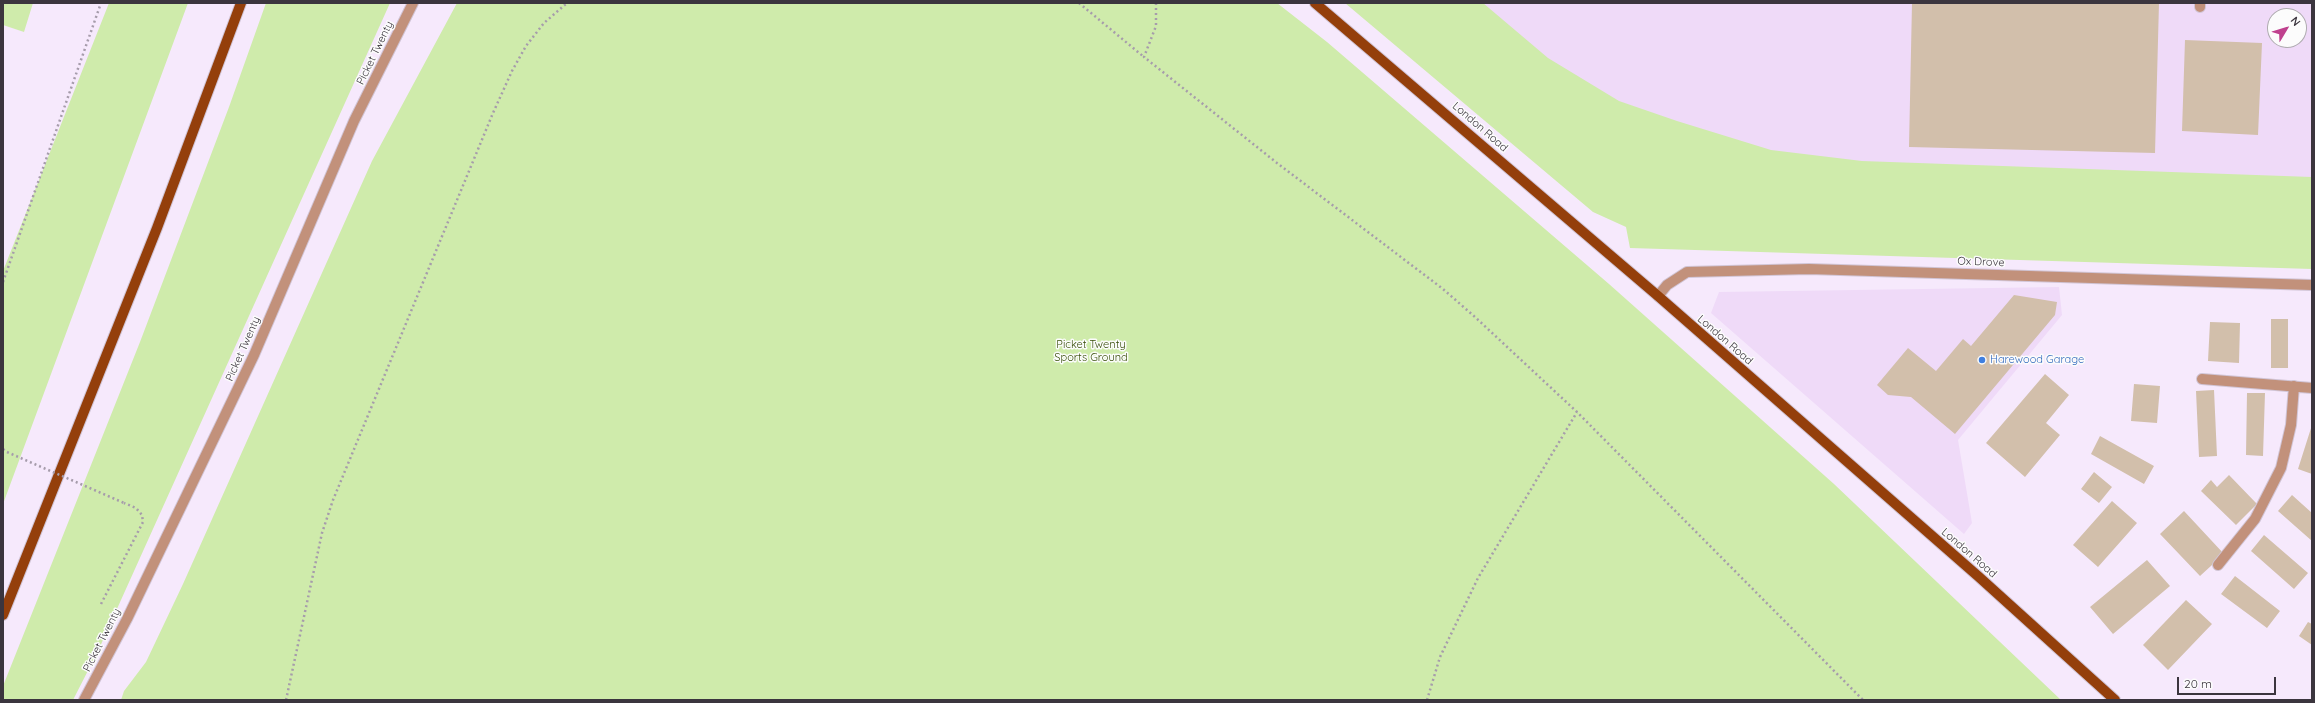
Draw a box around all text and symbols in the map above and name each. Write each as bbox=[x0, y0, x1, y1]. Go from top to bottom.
north arrow bbox=[2267, 8, 2307, 48]
text: N bbox=[2288, 14, 2304, 29]
street label: Picket Twenty bbox=[354, 19, 396, 87]
street label: London Road bbox=[1450, 99, 1510, 155]
street label: Ox Drove bbox=[1957, 255, 2005, 269]
street label: London Road bbox=[1695, 312, 1755, 368]
street label: Picket Twenty bbox=[223, 315, 263, 383]
park label: Picket Twenty Sports Ground bbox=[1054, 338, 1128, 364]
place label: Harewood Garage bbox=[1990, 353, 2084, 367]
marker: Harewood Garage bbox=[1977, 355, 1987, 365]
street label: London Road bbox=[1939, 525, 1999, 581]
street label: Picket Twenty bbox=[80, 606, 124, 674]
scale bar bbox=[2179, 669, 2278, 695]
text: 20 m bbox=[2184, 676, 2212, 691]

